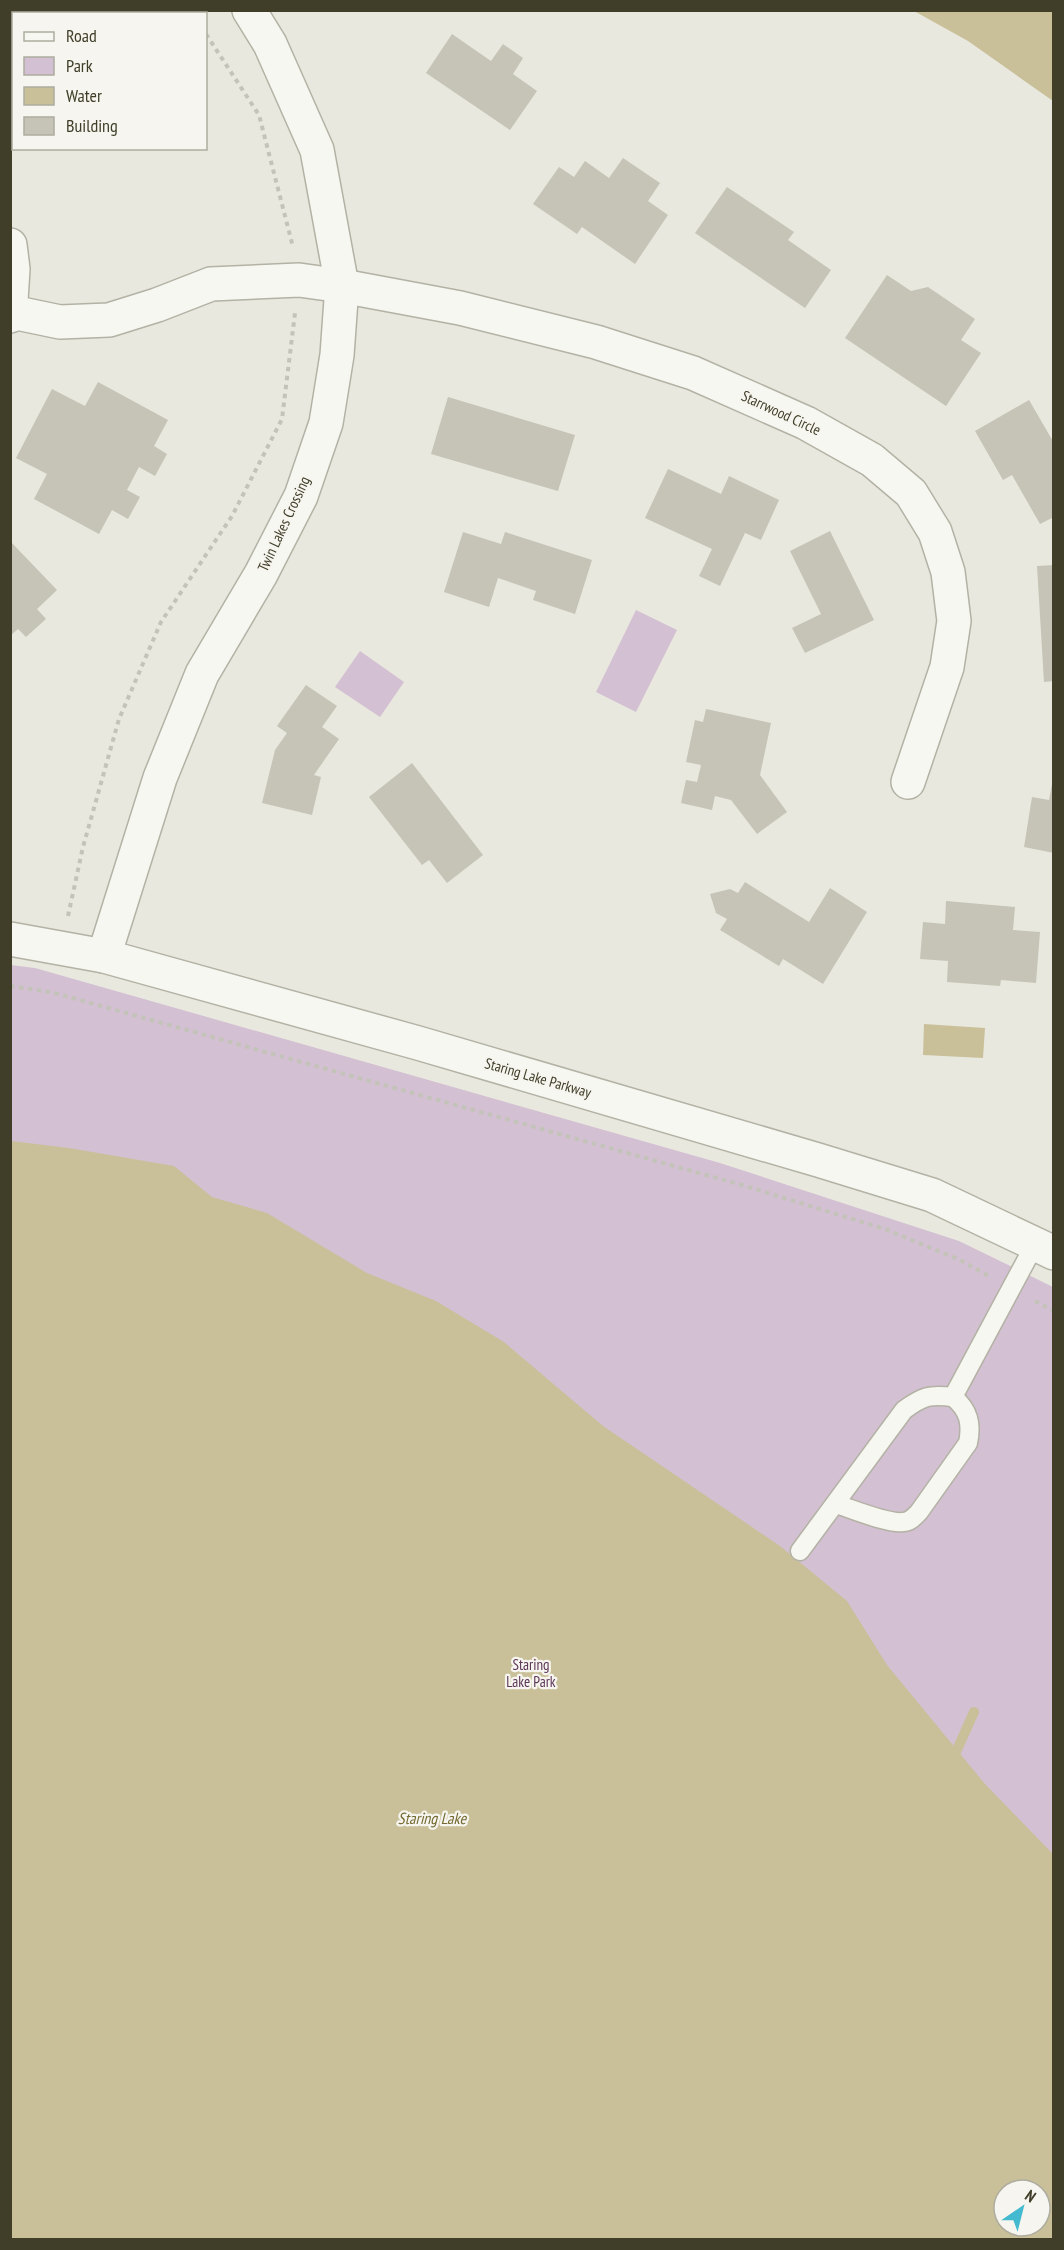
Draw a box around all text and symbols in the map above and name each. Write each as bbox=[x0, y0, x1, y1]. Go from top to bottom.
legend bbox=[12, 12, 207, 150]
text: Road bbox=[66, 24, 97, 47]
text: Park bbox=[66, 54, 93, 77]
text: Water bbox=[66, 84, 102, 107]
text: Building bbox=[66, 114, 118, 137]
street label: Starrwood Circle bbox=[739, 386, 824, 439]
street label: Twin Lakes Crossing bbox=[253, 473, 314, 574]
street label: Staring Lake Parkway bbox=[483, 1053, 594, 1102]
park label: Staring Lake Park bbox=[506, 1655, 556, 1691]
water label: Staring Lake bbox=[398, 1808, 468, 1828]
north arrow bbox=[992, 2178, 1052, 2238]
text: N bbox=[1021, 2185, 1040, 2206]

